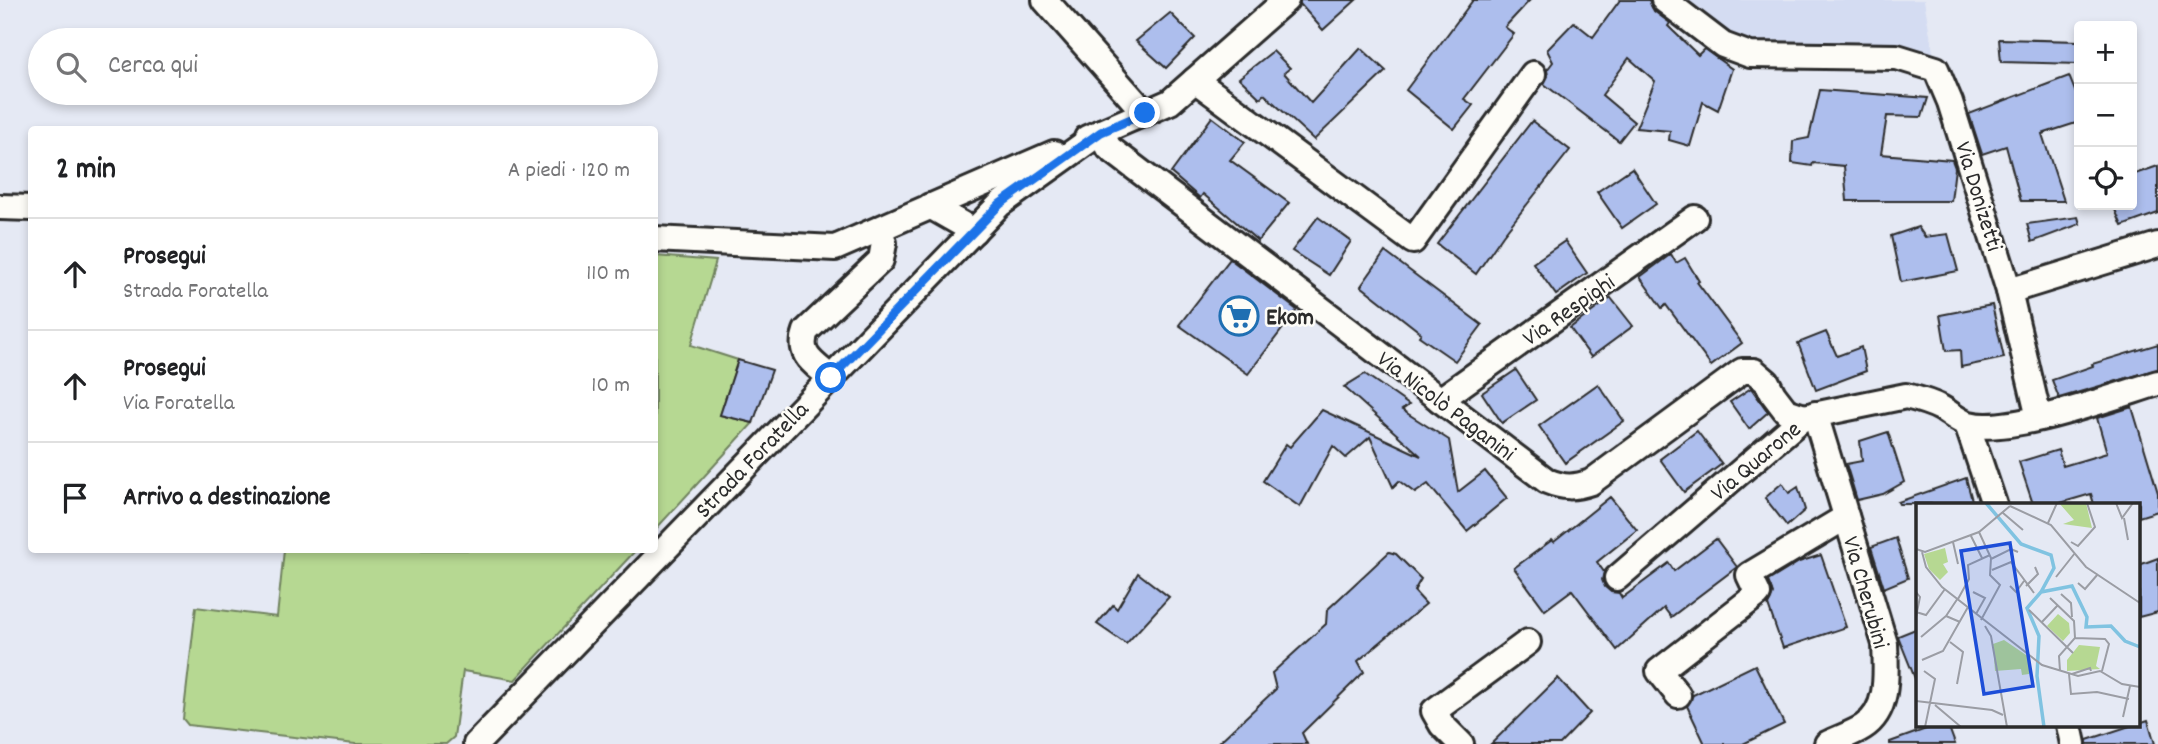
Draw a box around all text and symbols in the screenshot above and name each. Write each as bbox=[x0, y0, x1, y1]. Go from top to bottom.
map controls bbox=[2074, 21, 2137, 210]
button: + bbox=[2074, 21, 2137, 84]
search box bbox=[28, 28, 658, 105]
icon: search bbox=[52, 48, 90, 86]
text: Cerca qui bbox=[108, 48, 198, 85]
button: − bbox=[2074, 84, 2137, 147]
route end bbox=[1129, 97, 1160, 128]
street label: Via Donizetti bbox=[1944, 138, 2010, 256]
button: locate bbox=[2074, 147, 2137, 210]
text: 2 min bbox=[56, 150, 116, 193]
text: A piedi · 120 m bbox=[508, 155, 630, 188]
text: Prosegui bbox=[123, 239, 206, 276]
icon: ahead bbox=[56, 255, 94, 293]
text: 110 m bbox=[586, 258, 630, 291]
street label: Via Respighi bbox=[1516, 267, 1623, 356]
text: Strada Foratella bbox=[123, 276, 268, 309]
supermarket icon: Ekom bbox=[1218, 295, 1260, 337]
place label: Ekom bbox=[1266, 302, 1314, 336]
street label: Via Nicolò Paganini bbox=[1369, 344, 1522, 471]
text: Prosegui bbox=[123, 351, 206, 388]
route start bbox=[815, 362, 846, 393]
icon: ahead bbox=[56, 367, 94, 405]
text: 10 m bbox=[591, 370, 630, 403]
text: Via Foratella bbox=[123, 388, 234, 421]
street label: Strada Foratella bbox=[688, 394, 818, 527]
street label: Via Quarone bbox=[1704, 414, 1810, 511]
icon: arrive bbox=[56, 479, 94, 517]
text: Arrivo a destinazione bbox=[123, 480, 331, 517]
inset map bbox=[1916, 503, 2140, 726]
street label: Via Cherubini bbox=[1832, 533, 1896, 653]

